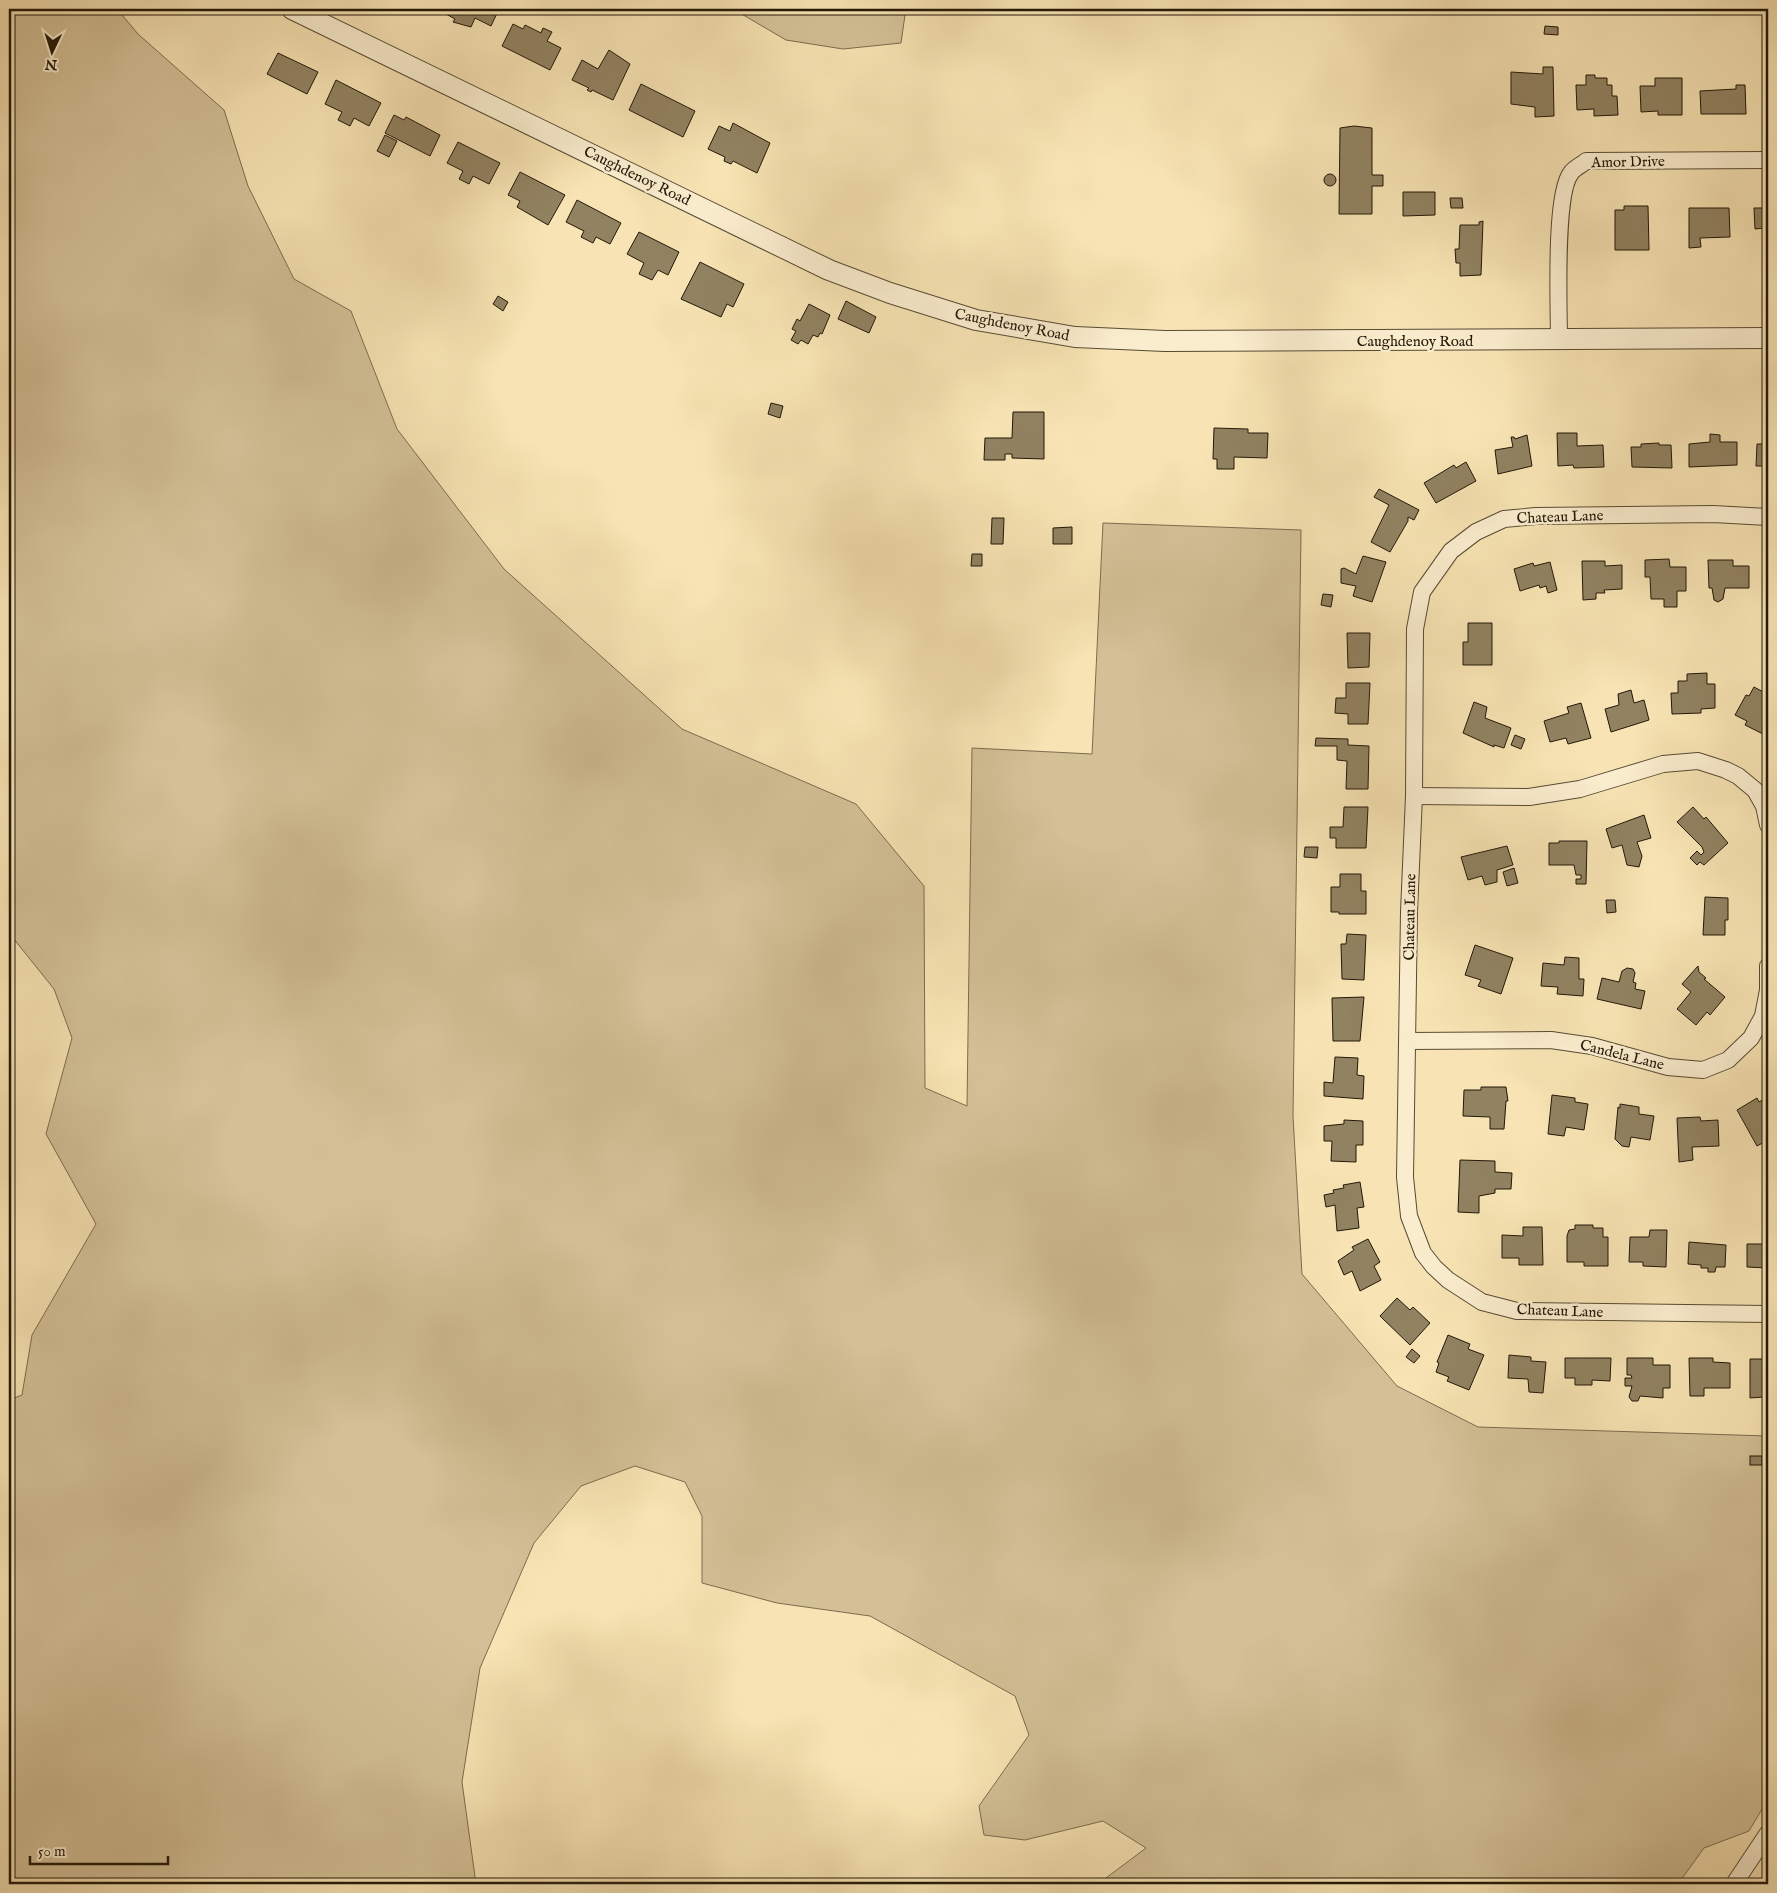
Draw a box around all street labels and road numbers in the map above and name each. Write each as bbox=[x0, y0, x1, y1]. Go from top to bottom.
street label: Caughdenoy Road bbox=[580, 142, 694, 211]
street label: Amor Drive bbox=[1590, 152, 1665, 172]
street label: Caughdenoy Road bbox=[953, 305, 1072, 346]
street label: Caughdenoy Road bbox=[1357, 332, 1474, 351]
street label: Chateau Lane bbox=[1516, 506, 1604, 528]
street label: Chateau Lane bbox=[1400, 873, 1420, 961]
street label: Candela Lane bbox=[1578, 1035, 1666, 1075]
street label: Chateau Lane bbox=[1516, 1300, 1604, 1322]

